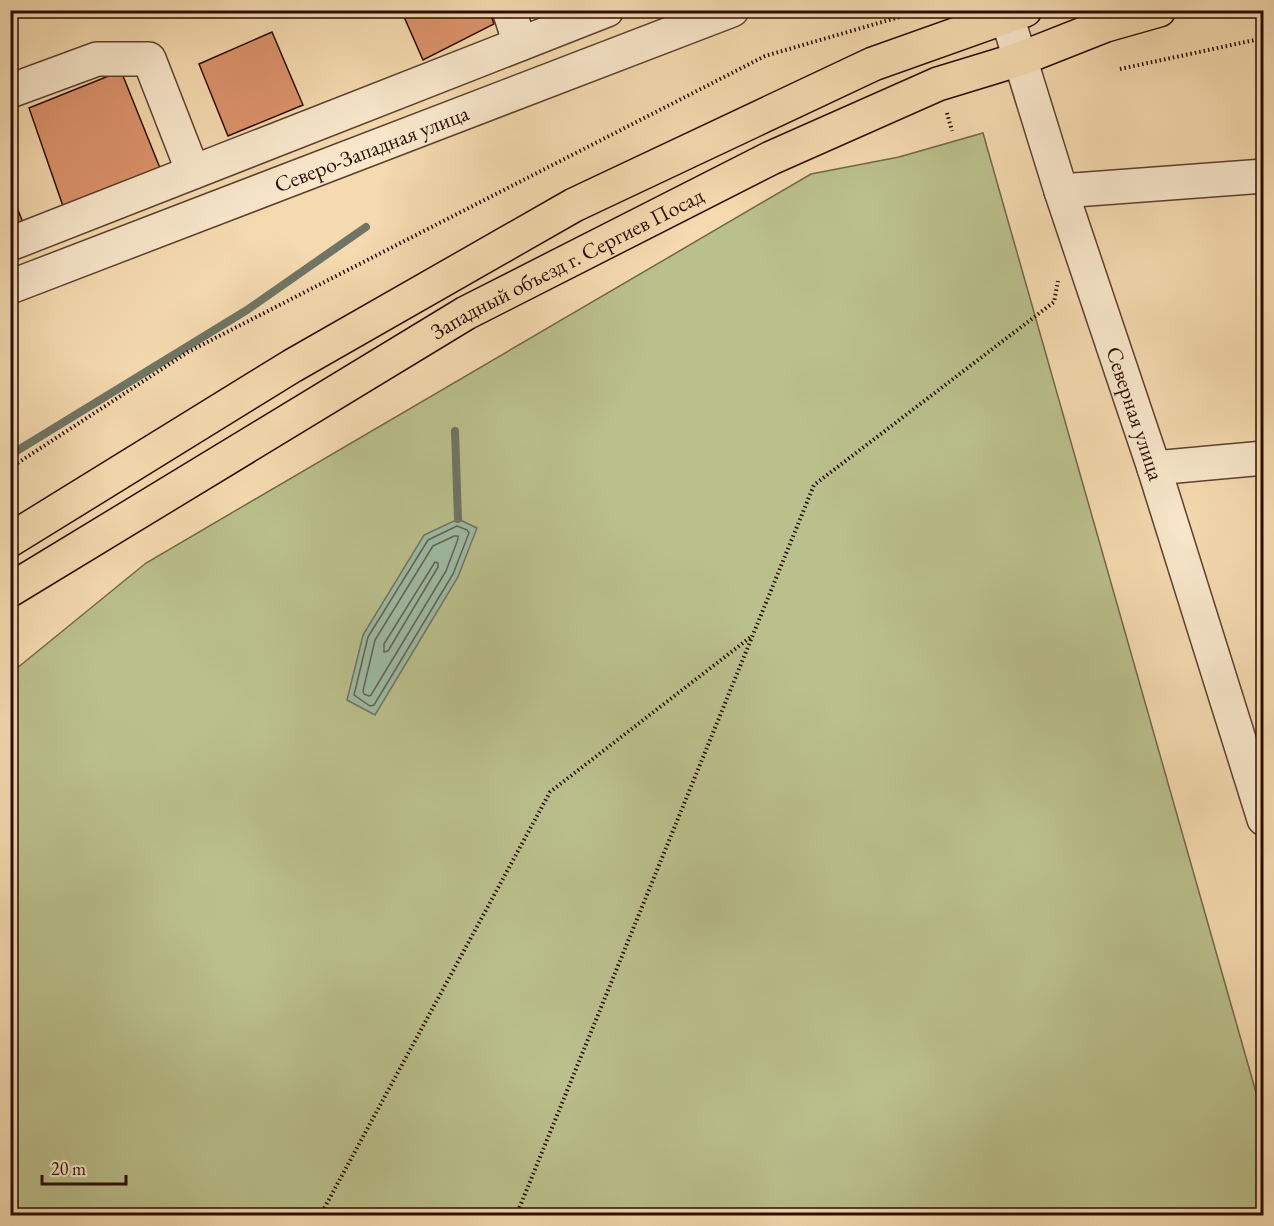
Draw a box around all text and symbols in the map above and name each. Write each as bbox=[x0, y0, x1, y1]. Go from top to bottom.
street label: Северо-Западная улица bbox=[270, 98, 473, 199]
street label: Западный объезд г. Сергиев Посад bbox=[425, 180, 708, 346]
street label: Северная улица bbox=[1100, 343, 1172, 484]
scale bar bbox=[42, 1148, 126, 1186]
text: 20 m bbox=[51, 1157, 86, 1180]

